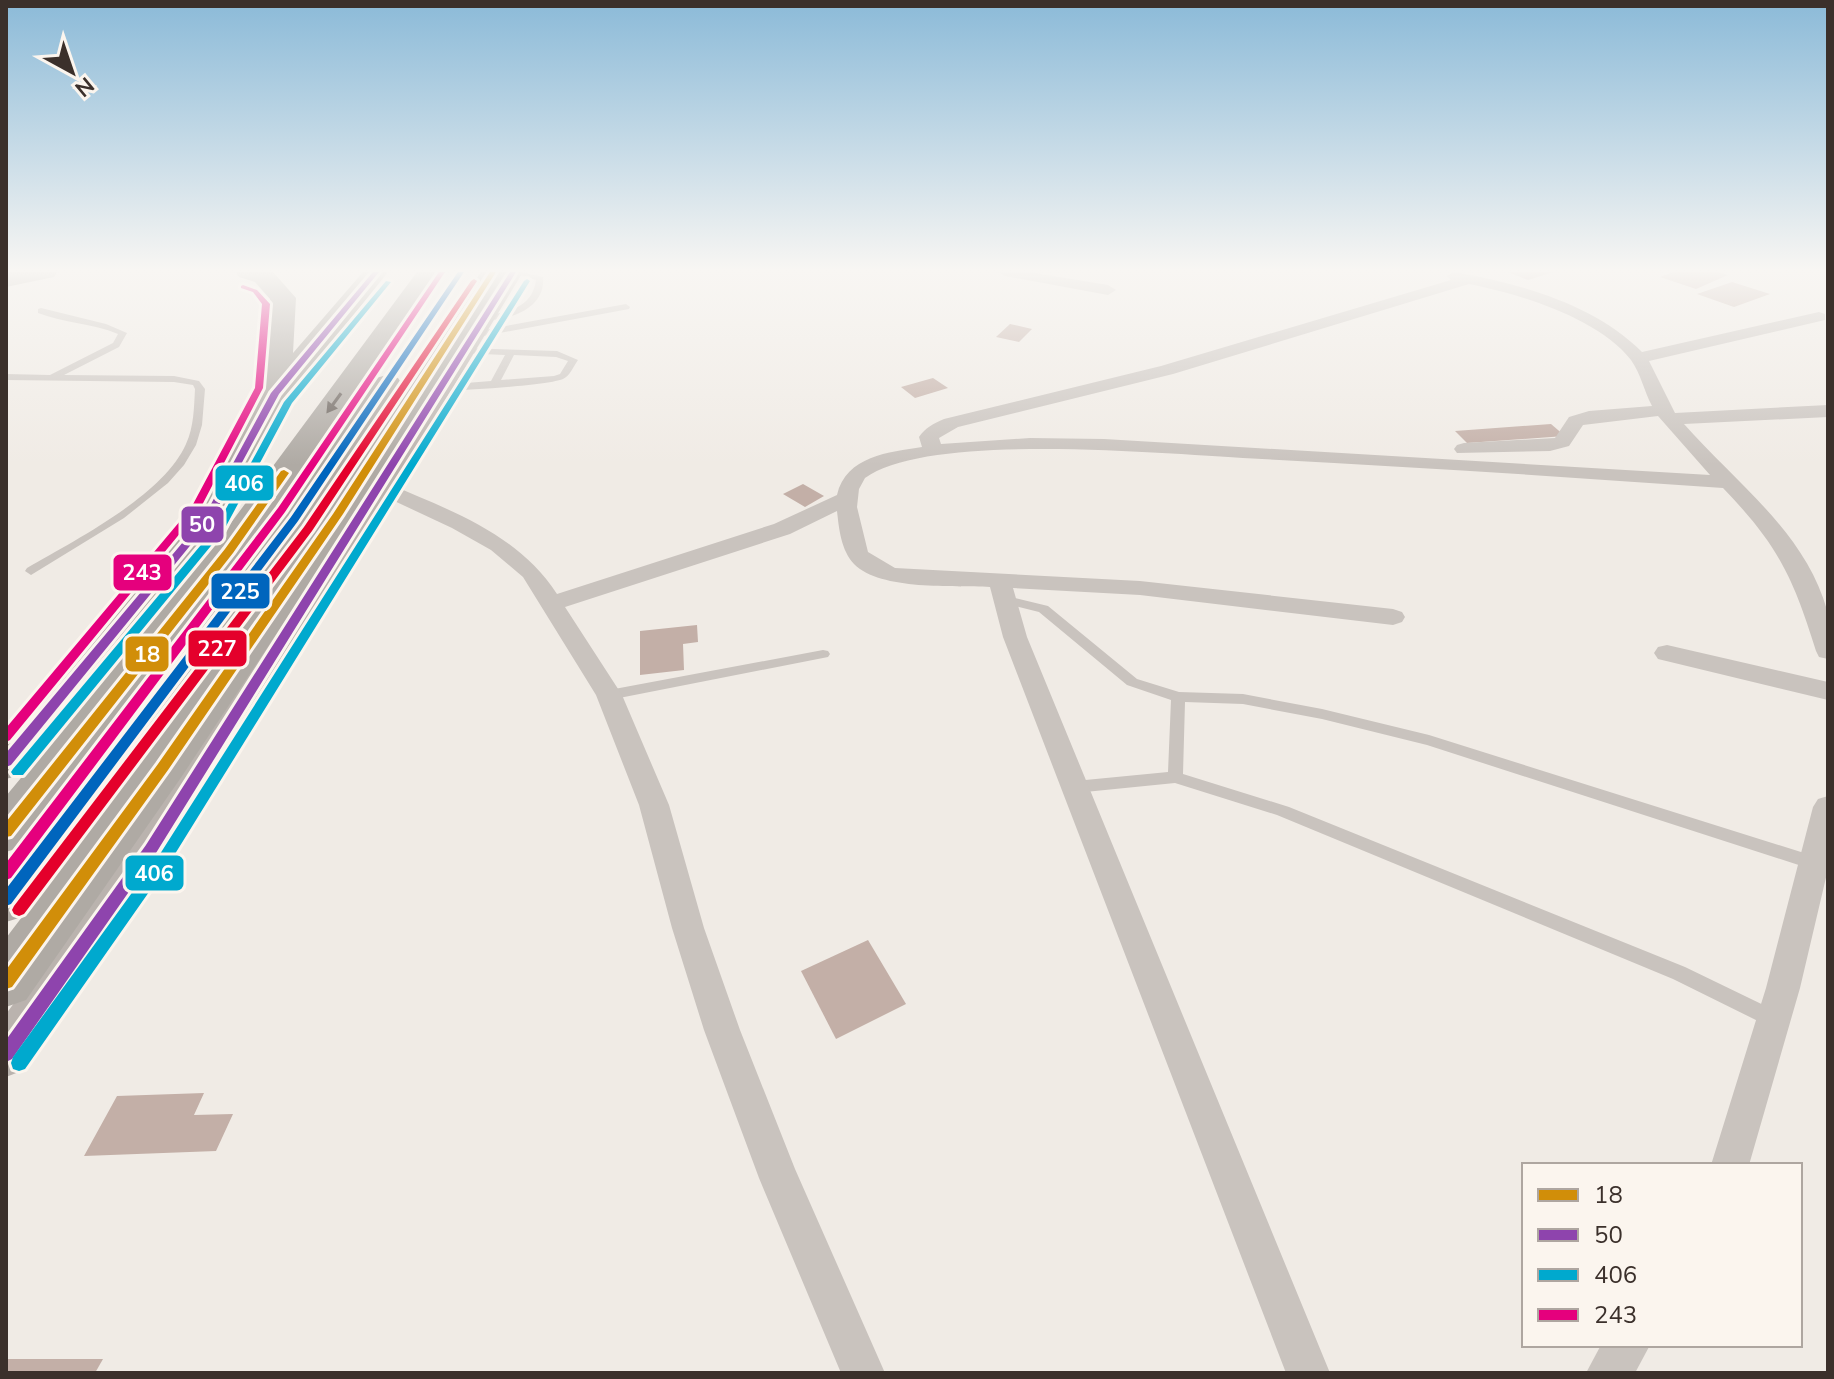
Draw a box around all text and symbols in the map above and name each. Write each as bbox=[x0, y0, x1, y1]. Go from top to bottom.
north arrow bbox=[32, 32, 112, 112]
text: N bbox=[68, 70, 100, 103]
one-way arrow bbox=[327, 393, 343, 414]
line badge: 406 bbox=[214, 464, 275, 502]
text: 406 bbox=[224, 469, 264, 499]
line badge: 50 bbox=[180, 505, 225, 544]
text: 50 bbox=[189, 510, 215, 540]
line badge: 243 bbox=[112, 553, 173, 592]
text: 243 bbox=[122, 558, 162, 588]
line badge: 225 bbox=[210, 572, 271, 610]
text: 225 bbox=[220, 577, 260, 607]
line badge: 227 bbox=[187, 629, 248, 668]
text: 227 bbox=[197, 634, 237, 664]
line badge: 18 bbox=[124, 635, 170, 673]
text: 18 bbox=[134, 640, 160, 670]
line badge: 406 bbox=[124, 854, 185, 892]
text: 406 bbox=[134, 859, 174, 889]
legend bbox=[1522, 1163, 1802, 1347]
text: 18 bbox=[1594, 1179, 1623, 1211]
text: 50 bbox=[1594, 1219, 1623, 1251]
text: 406 bbox=[1594, 1259, 1637, 1291]
text: 243 bbox=[1594, 1299, 1637, 1331]

